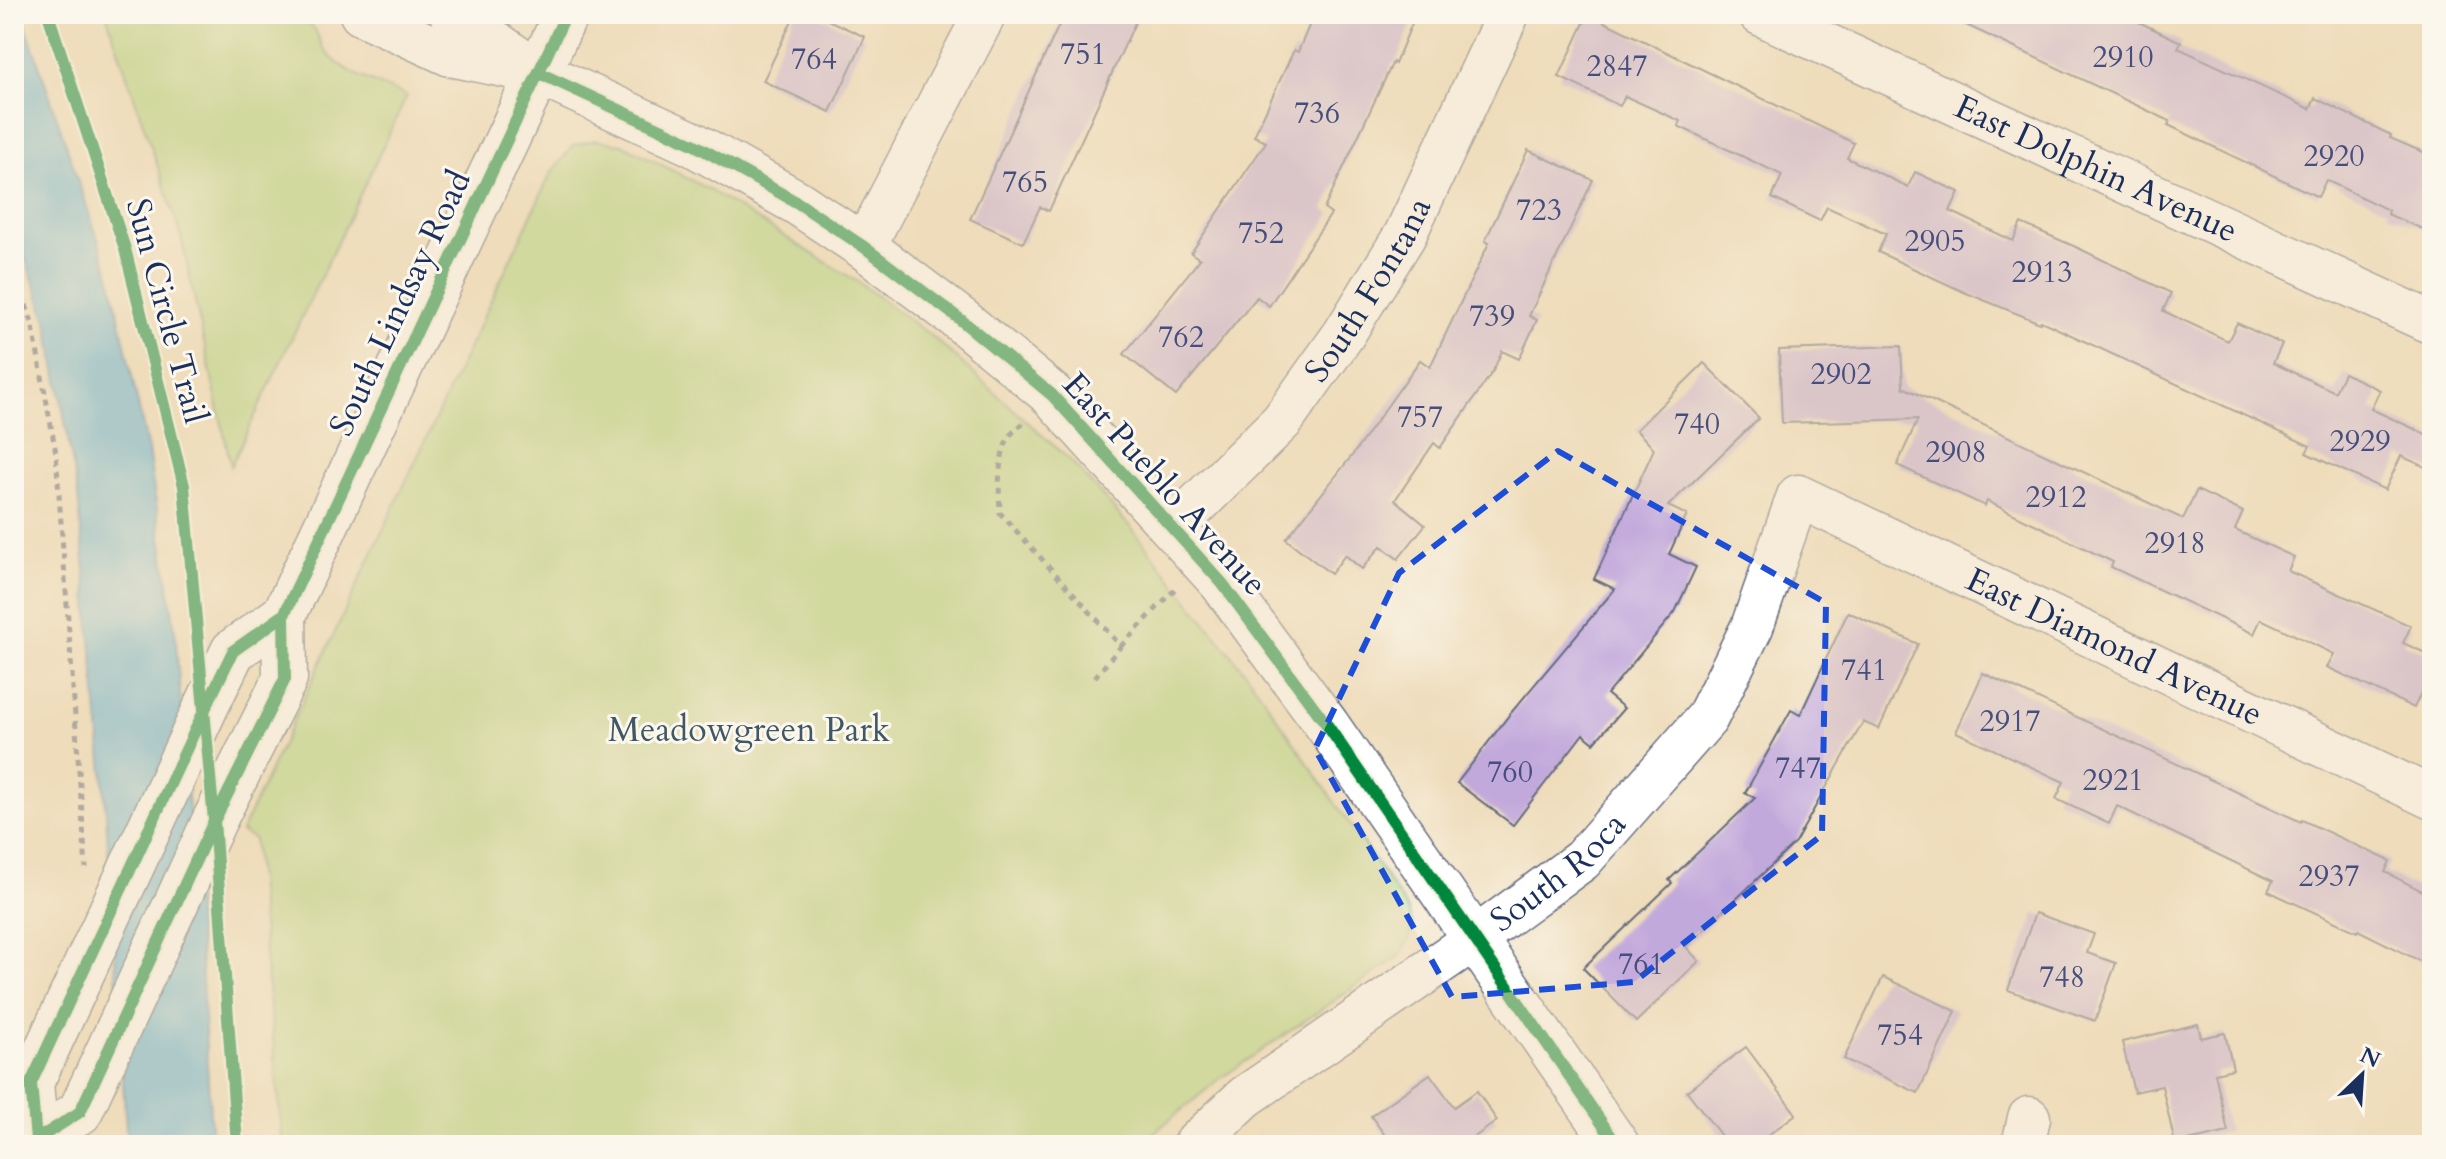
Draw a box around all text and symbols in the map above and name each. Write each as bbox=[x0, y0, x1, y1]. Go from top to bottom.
house number: 751 bbox=[1060, 34, 1106, 75]
house number: 2910 bbox=[2092, 37, 2154, 78]
house number: 764 bbox=[791, 39, 837, 80]
house number: 2847 bbox=[1586, 46, 1648, 87]
street label: East Dolphin Avenue bbox=[1947, 84, 2245, 254]
house number: 736 bbox=[1294, 93, 1340, 134]
house number: 2920 bbox=[2303, 136, 2365, 177]
house number: 765 bbox=[1002, 162, 1048, 203]
street label: South Lindsay Road bbox=[318, 163, 482, 443]
street label: South Fontana bbox=[1294, 190, 1442, 391]
house number: 723 bbox=[1516, 190, 1562, 231]
street label: Sun Circle Trail bbox=[115, 193, 219, 429]
house number: 752 bbox=[1238, 213, 1284, 254]
house number: 2905 bbox=[1904, 221, 1966, 262]
house number: 2913 bbox=[2011, 252, 2073, 293]
house number: 739 bbox=[1469, 296, 1515, 337]
house number: 762 bbox=[1158, 317, 1204, 358]
house number: 2902 bbox=[1810, 354, 1872, 395]
street label: East Pueblo Avenue bbox=[1052, 362, 1278, 606]
house number: 757 bbox=[1397, 397, 1443, 438]
house number: 740 bbox=[1674, 404, 1720, 445]
house number: 2929 bbox=[2329, 421, 2391, 462]
house number: 2908 bbox=[1925, 432, 1987, 473]
house number: 2912 bbox=[2025, 477, 2087, 518]
house number: 2918 bbox=[2144, 523, 2206, 564]
street label: East Diamond Avenue bbox=[1959, 556, 2270, 737]
house number: 741 bbox=[1841, 650, 1887, 691]
house number: 2917 bbox=[1979, 701, 2041, 742]
park label: Meadowgreen Park bbox=[608, 707, 891, 753]
house number: 747 bbox=[1775, 748, 1821, 789]
house number: 760 bbox=[1487, 752, 1533, 793]
house number: 2921 bbox=[2082, 760, 2144, 801]
street label: South Roca bbox=[1481, 802, 1637, 943]
house number: 2937 bbox=[2298, 856, 2360, 897]
house number: 761 bbox=[1618, 944, 1664, 985]
house number: 748 bbox=[2039, 957, 2085, 998]
house number: 754 bbox=[1877, 1015, 1923, 1056]
north arrow bbox=[2322, 1035, 2402, 1115]
text: N bbox=[2355, 1040, 2385, 1075]

